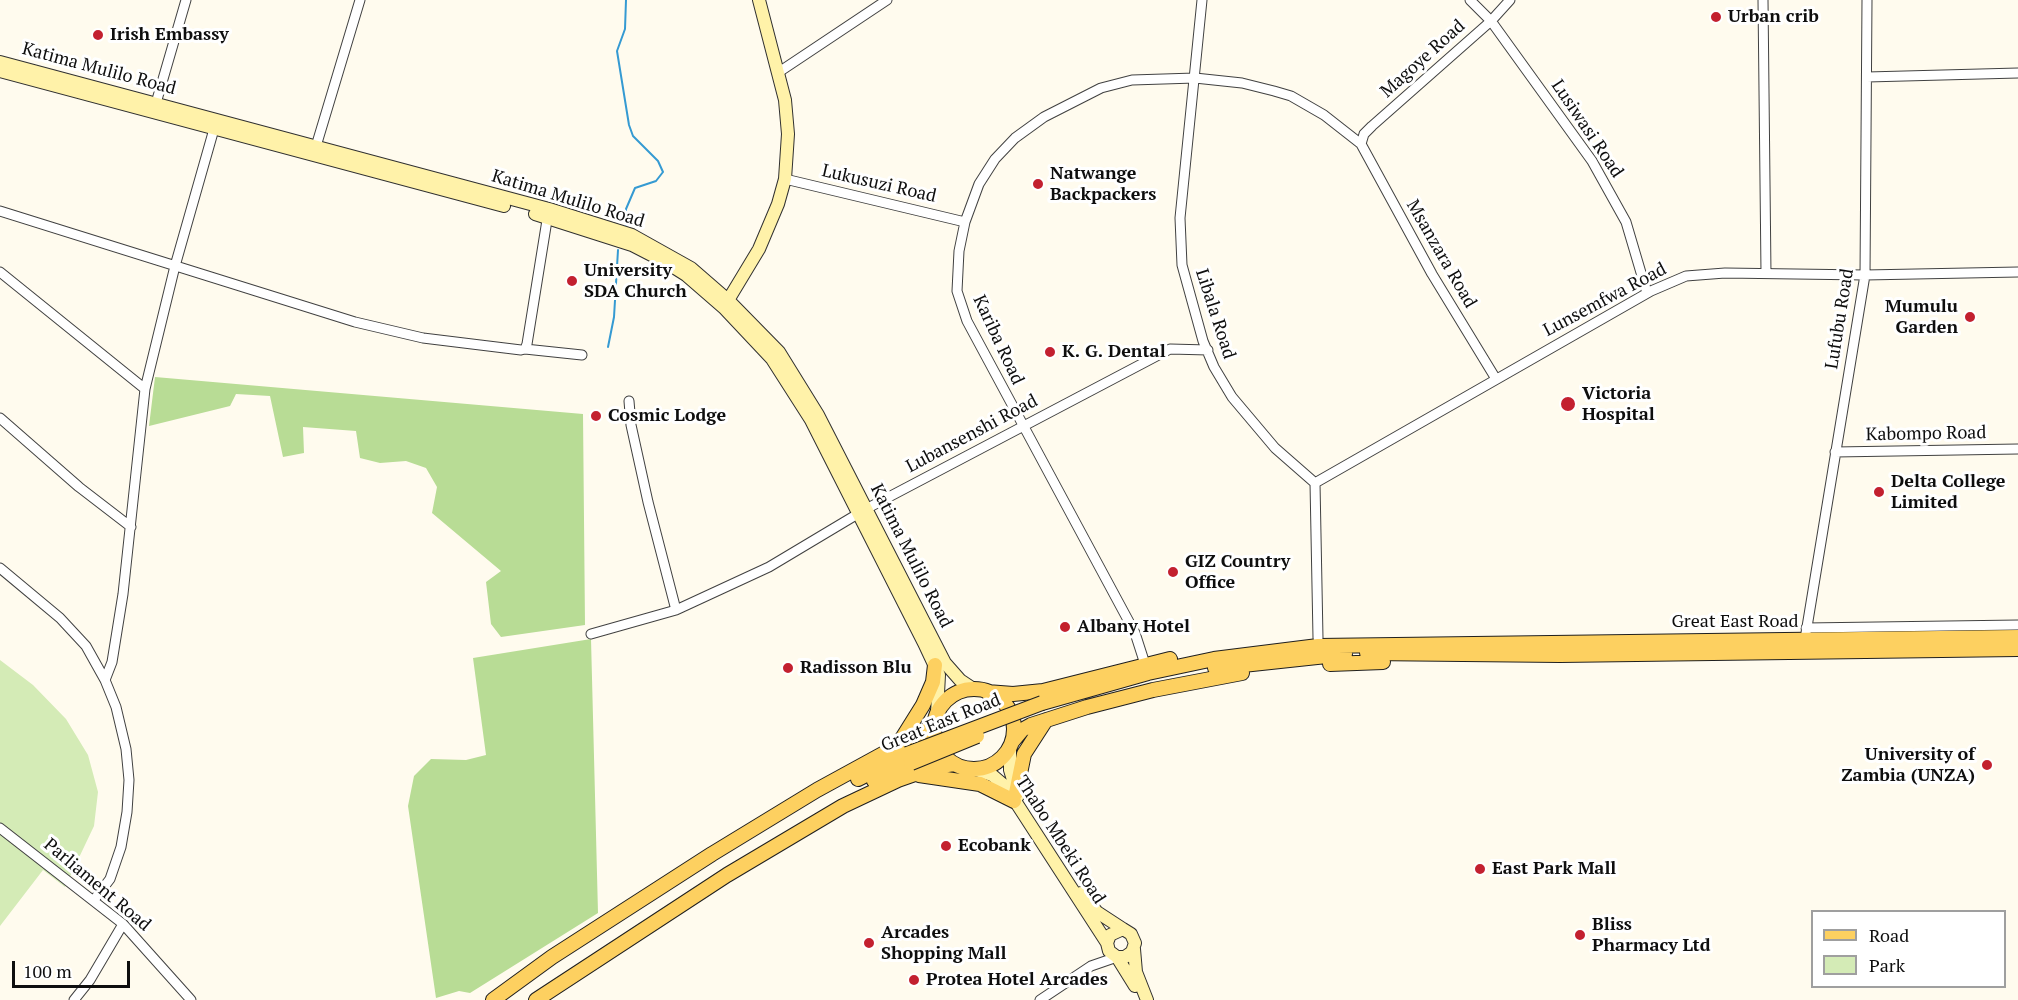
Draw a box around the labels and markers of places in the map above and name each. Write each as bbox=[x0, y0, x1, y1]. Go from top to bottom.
place label: Urban crib bbox=[1728, 6, 1819, 28]
marker: Urban crib bbox=[1709, 10, 1723, 24]
place label: Irish Embassy bbox=[110, 24, 229, 46]
marker: Irish Embassy bbox=[91, 28, 105, 42]
place label: Natwange Backpackers bbox=[1050, 163, 1156, 206]
marker: Natwange Backpackers bbox=[1031, 177, 1045, 191]
place label: University SDA Church bbox=[584, 260, 687, 302]
marker: University SDA Church bbox=[565, 274, 579, 288]
place label: Mumulu Garden bbox=[1885, 296, 1958, 338]
marker: Mumulu Garden bbox=[1963, 310, 1977, 324]
place label: K. G. Dental bbox=[1062, 341, 1166, 363]
marker: K. G. Dental bbox=[1043, 345, 1057, 359]
place label: Victoria Hospital bbox=[1582, 383, 1655, 426]
marker: Victoria Hospital bbox=[1559, 395, 1577, 413]
place label: Cosmic Lodge bbox=[608, 405, 726, 427]
marker: Cosmic Lodge bbox=[589, 409, 603, 423]
place label: Delta College Limited bbox=[1891, 471, 2005, 514]
marker: Delta College Limited bbox=[1872, 485, 1886, 499]
place label: GIZ Country Office bbox=[1185, 551, 1290, 594]
marker: GIZ Country Office bbox=[1166, 565, 1180, 579]
place label: Albany Hotel bbox=[1077, 616, 1190, 638]
marker: Albany Hotel bbox=[1058, 620, 1072, 634]
place label: Radisson Blu bbox=[800, 657, 912, 679]
marker: Radisson Blu bbox=[781, 661, 795, 675]
place label: University of Zambia (UNZA) bbox=[1841, 744, 1975, 786]
marker: University of Zambia (UNZA) bbox=[1980, 758, 1994, 772]
place label: Ecobank bbox=[958, 835, 1031, 857]
marker: Ecobank bbox=[939, 839, 953, 853]
place label: East Park Mall bbox=[1492, 858, 1616, 880]
marker: East Park Mall bbox=[1473, 862, 1487, 876]
place label: Bliss Pharmacy Ltd bbox=[1592, 914, 1711, 956]
place label: Arcades Shopping Mall bbox=[881, 922, 1006, 964]
marker: Bliss Pharmacy Ltd bbox=[1573, 928, 1587, 942]
marker: Arcades Shopping Mall bbox=[862, 936, 876, 950]
place label: Protea Hotel Arcades bbox=[926, 969, 1108, 991]
marker: Protea Hotel Arcades bbox=[907, 973, 921, 987]

